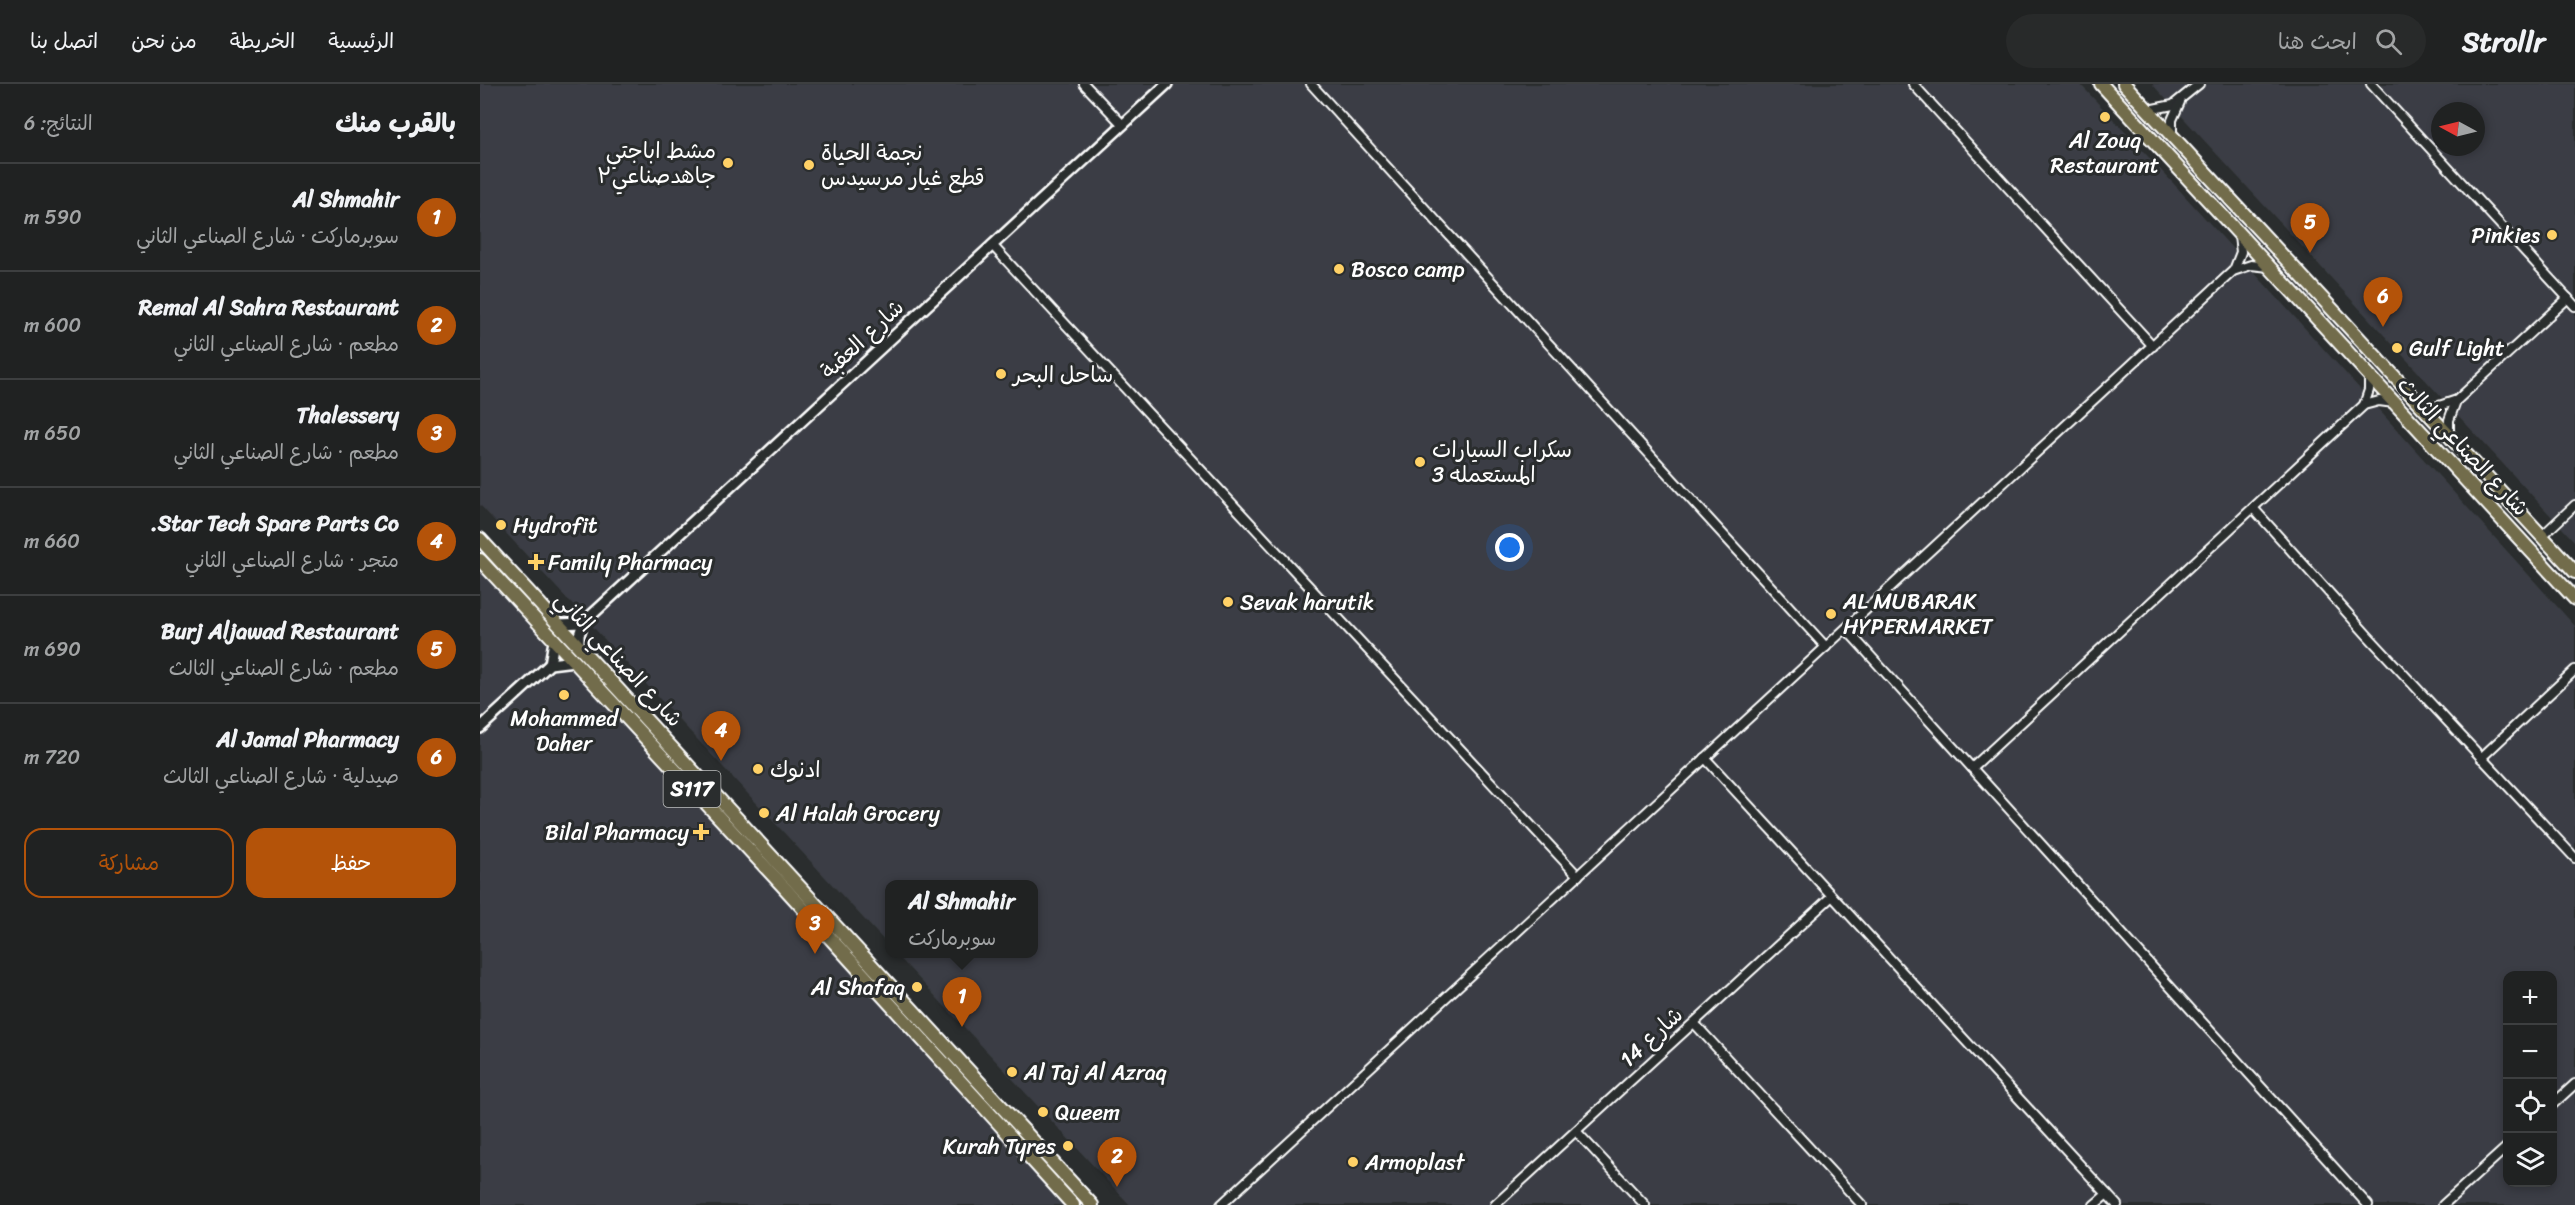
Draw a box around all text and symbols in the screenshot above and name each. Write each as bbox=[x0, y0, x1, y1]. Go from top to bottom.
search box bbox=[2006, 14, 2426, 68]
text: Strollr bbox=[2462, 17, 2545, 66]
text: اتصل بنا bbox=[30, 22, 98, 60]
text: من نحن bbox=[131, 22, 197, 60]
text: الخريطة bbox=[230, 22, 295, 60]
text: الرئيسية bbox=[328, 22, 394, 60]
text: ابحث هنا bbox=[2278, 22, 2357, 61]
icon: search bbox=[2372, 25, 2405, 58]
text: بالقرب منك bbox=[335, 100, 456, 146]
north arrow bbox=[2431, 102, 2485, 156]
text: النتائج: 6 bbox=[24, 106, 93, 141]
marker: Al Zouq Restaurant bbox=[2098, 110, 2112, 124]
place label: Al Zouq Restaurant bbox=[2051, 121, 2160, 185]
place label: مشط اباجتي جاهدصناعي٣ bbox=[597, 131, 716, 195]
place label: نجمة الحياة قطع غيار مرسيدس bbox=[821, 133, 985, 197]
marker: مشط اباجتي جاهدصناعي٣ bbox=[721, 156, 735, 170]
marker: نجمة الحياة قطع غيار مرسيدس bbox=[802, 158, 816, 172]
text: Al Shmahir bbox=[293, 180, 399, 219]
text: 590 m bbox=[24, 200, 82, 235]
text: 1 bbox=[432, 200, 441, 235]
pin: 5 bbox=[2290, 204, 2330, 253]
place label: Pinkies bbox=[2471, 216, 2540, 255]
text: سوبرماركت · شارع الصناعي الثاني bbox=[136, 219, 399, 254]
marker: Pinkies bbox=[2545, 228, 2559, 242]
place label: Bosco camp bbox=[1351, 250, 1465, 289]
marker: Bosco camp bbox=[1332, 262, 1346, 276]
pin: 6 bbox=[2364, 278, 2402, 327]
text: Remal Al Sahra Restaurant bbox=[139, 288, 399, 327]
street label: شارع العقبة bbox=[811, 289, 913, 389]
text: 600 m bbox=[24, 308, 81, 343]
text: 2 bbox=[431, 308, 442, 343]
text: مطعم · شارع الصناعي الثاني bbox=[173, 327, 399, 362]
place label: Gulf Light bbox=[2409, 329, 2505, 368]
marker: Gulf Light bbox=[2390, 341, 2404, 355]
place label: ساحل البحر bbox=[1011, 355, 1113, 394]
marker: ساحل البحر bbox=[994, 367, 1008, 381]
street label: شارع الصناعي الثالث bbox=[2387, 367, 2539, 525]
text: Thalessery bbox=[297, 396, 399, 435]
text: 650 m bbox=[24, 416, 81, 451]
text: 3 bbox=[431, 416, 442, 451]
place label: سكراب السيارات المستعمله 3 bbox=[1432, 430, 1572, 494]
text: مطعم · شارع الصناعي الثاني bbox=[173, 435, 399, 470]
marker: سكراب السيارات المستعمله 3 bbox=[1413, 455, 1427, 469]
text: Star Tech Spare Parts Co. bbox=[151, 504, 399, 543]
place label: Hydrofit bbox=[513, 506, 598, 545]
marker: Hydrofit bbox=[494, 518, 508, 532]
text: 660 m bbox=[24, 524, 80, 559]
text: 4 bbox=[430, 524, 443, 559]
your location bbox=[1495, 533, 1524, 562]
text: متجر · شارع الصناعي الثاني bbox=[185, 543, 399, 578]
place label: Family Pharmacy bbox=[548, 543, 713, 582]
marker: Family Pharmacy bbox=[529, 555, 543, 569]
street label: شارع الصناعي الثاني bbox=[545, 582, 693, 736]
place label: AL MUBARAK HYPERMARKET bbox=[1842, 582, 1994, 646]
place label: Sevak harutik bbox=[1240, 583, 1375, 622]
marker: Sevak harutik bbox=[1221, 595, 1235, 609]
marker: AL MUBARAK HYPERMARKET bbox=[1824, 607, 1838, 621]
text: Burj Aljawad Restaurant bbox=[161, 612, 399, 651]
text: 690 m bbox=[24, 632, 81, 667]
text: 5 bbox=[430, 632, 443, 667]
text: مطعم · شارع الصناعي الثالث bbox=[169, 651, 399, 686]
marker: Mohammed Daher bbox=[557, 688, 571, 702]
place label: Mohammed Daher bbox=[510, 699, 619, 763]
pin: 4 bbox=[702, 712, 740, 761]
text: Al Jamal Pharmacy bbox=[216, 720, 399, 759]
text: 720 m bbox=[24, 740, 80, 775]
text: 6 bbox=[431, 740, 442, 775]
place label: ادنوك bbox=[770, 750, 821, 789]
text: صيدلية · شارع الصناعي الثالث bbox=[163, 759, 399, 794]
marker: ادنوك bbox=[751, 762, 765, 776]
road number: S117 bbox=[664, 771, 720, 807]
place label: Al Halah Grocery bbox=[775, 794, 941, 833]
marker: Al Halah Grocery bbox=[757, 806, 771, 820]
place label: Bilal Pharmacy bbox=[545, 813, 690, 852]
marker: Bilal Pharmacy bbox=[694, 825, 708, 839]
button: مشاركة bbox=[24, 828, 234, 898]
button: حفظ bbox=[246, 828, 456, 898]
popup bbox=[885, 880, 1038, 958]
text: Al Shmahir bbox=[908, 882, 1015, 921]
pin: 3 bbox=[796, 904, 834, 954]
text: سوبرماركت bbox=[908, 921, 996, 956]
place label: Al Shafaq bbox=[810, 968, 905, 1007]
map controls bbox=[2503, 971, 2557, 1187]
button: + bbox=[2503, 971, 2557, 1025]
pin: 1 bbox=[942, 978, 982, 1027]
marker: Al Shafaq bbox=[910, 980, 924, 994]
street label: شارع 14 bbox=[1610, 997, 1692, 1077]
button: − bbox=[2503, 1025, 2557, 1079]
place label: Al Taj Al Azraq bbox=[1023, 1053, 1167, 1092]
marker: Al Taj Al Azraq bbox=[1005, 1065, 1019, 1079]
button: locate bbox=[2503, 1079, 2557, 1133]
place label: Queem bbox=[1055, 1093, 1120, 1132]
marker: Queem bbox=[1036, 1105, 1050, 1119]
place label: Kurah Tyres bbox=[943, 1127, 1057, 1166]
button: layers bbox=[2503, 1133, 2557, 1187]
pin: 2 bbox=[1098, 1138, 1136, 1187]
marker: Kurah Tyres bbox=[1061, 1139, 1075, 1153]
place label: Armoplast bbox=[1364, 1143, 1466, 1182]
marker: Armoplast bbox=[1346, 1155, 1360, 1169]

